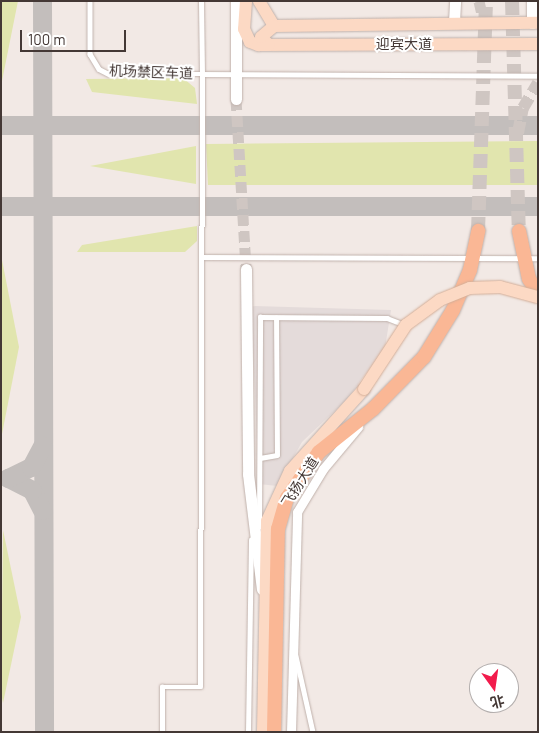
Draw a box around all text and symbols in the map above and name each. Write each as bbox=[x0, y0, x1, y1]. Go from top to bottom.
scale bar bbox=[22, 20, 129, 52]
text: 100 m bbox=[28, 30, 66, 48]
street label: 迎宾大道 bbox=[376, 36, 432, 52]
street label: 机场禁区车道 bbox=[109, 62, 193, 82]
street label: 飞扬大道 bbox=[278, 454, 322, 510]
north arrow bbox=[469, 663, 519, 713]
text: 北 bbox=[489, 692, 506, 712]

